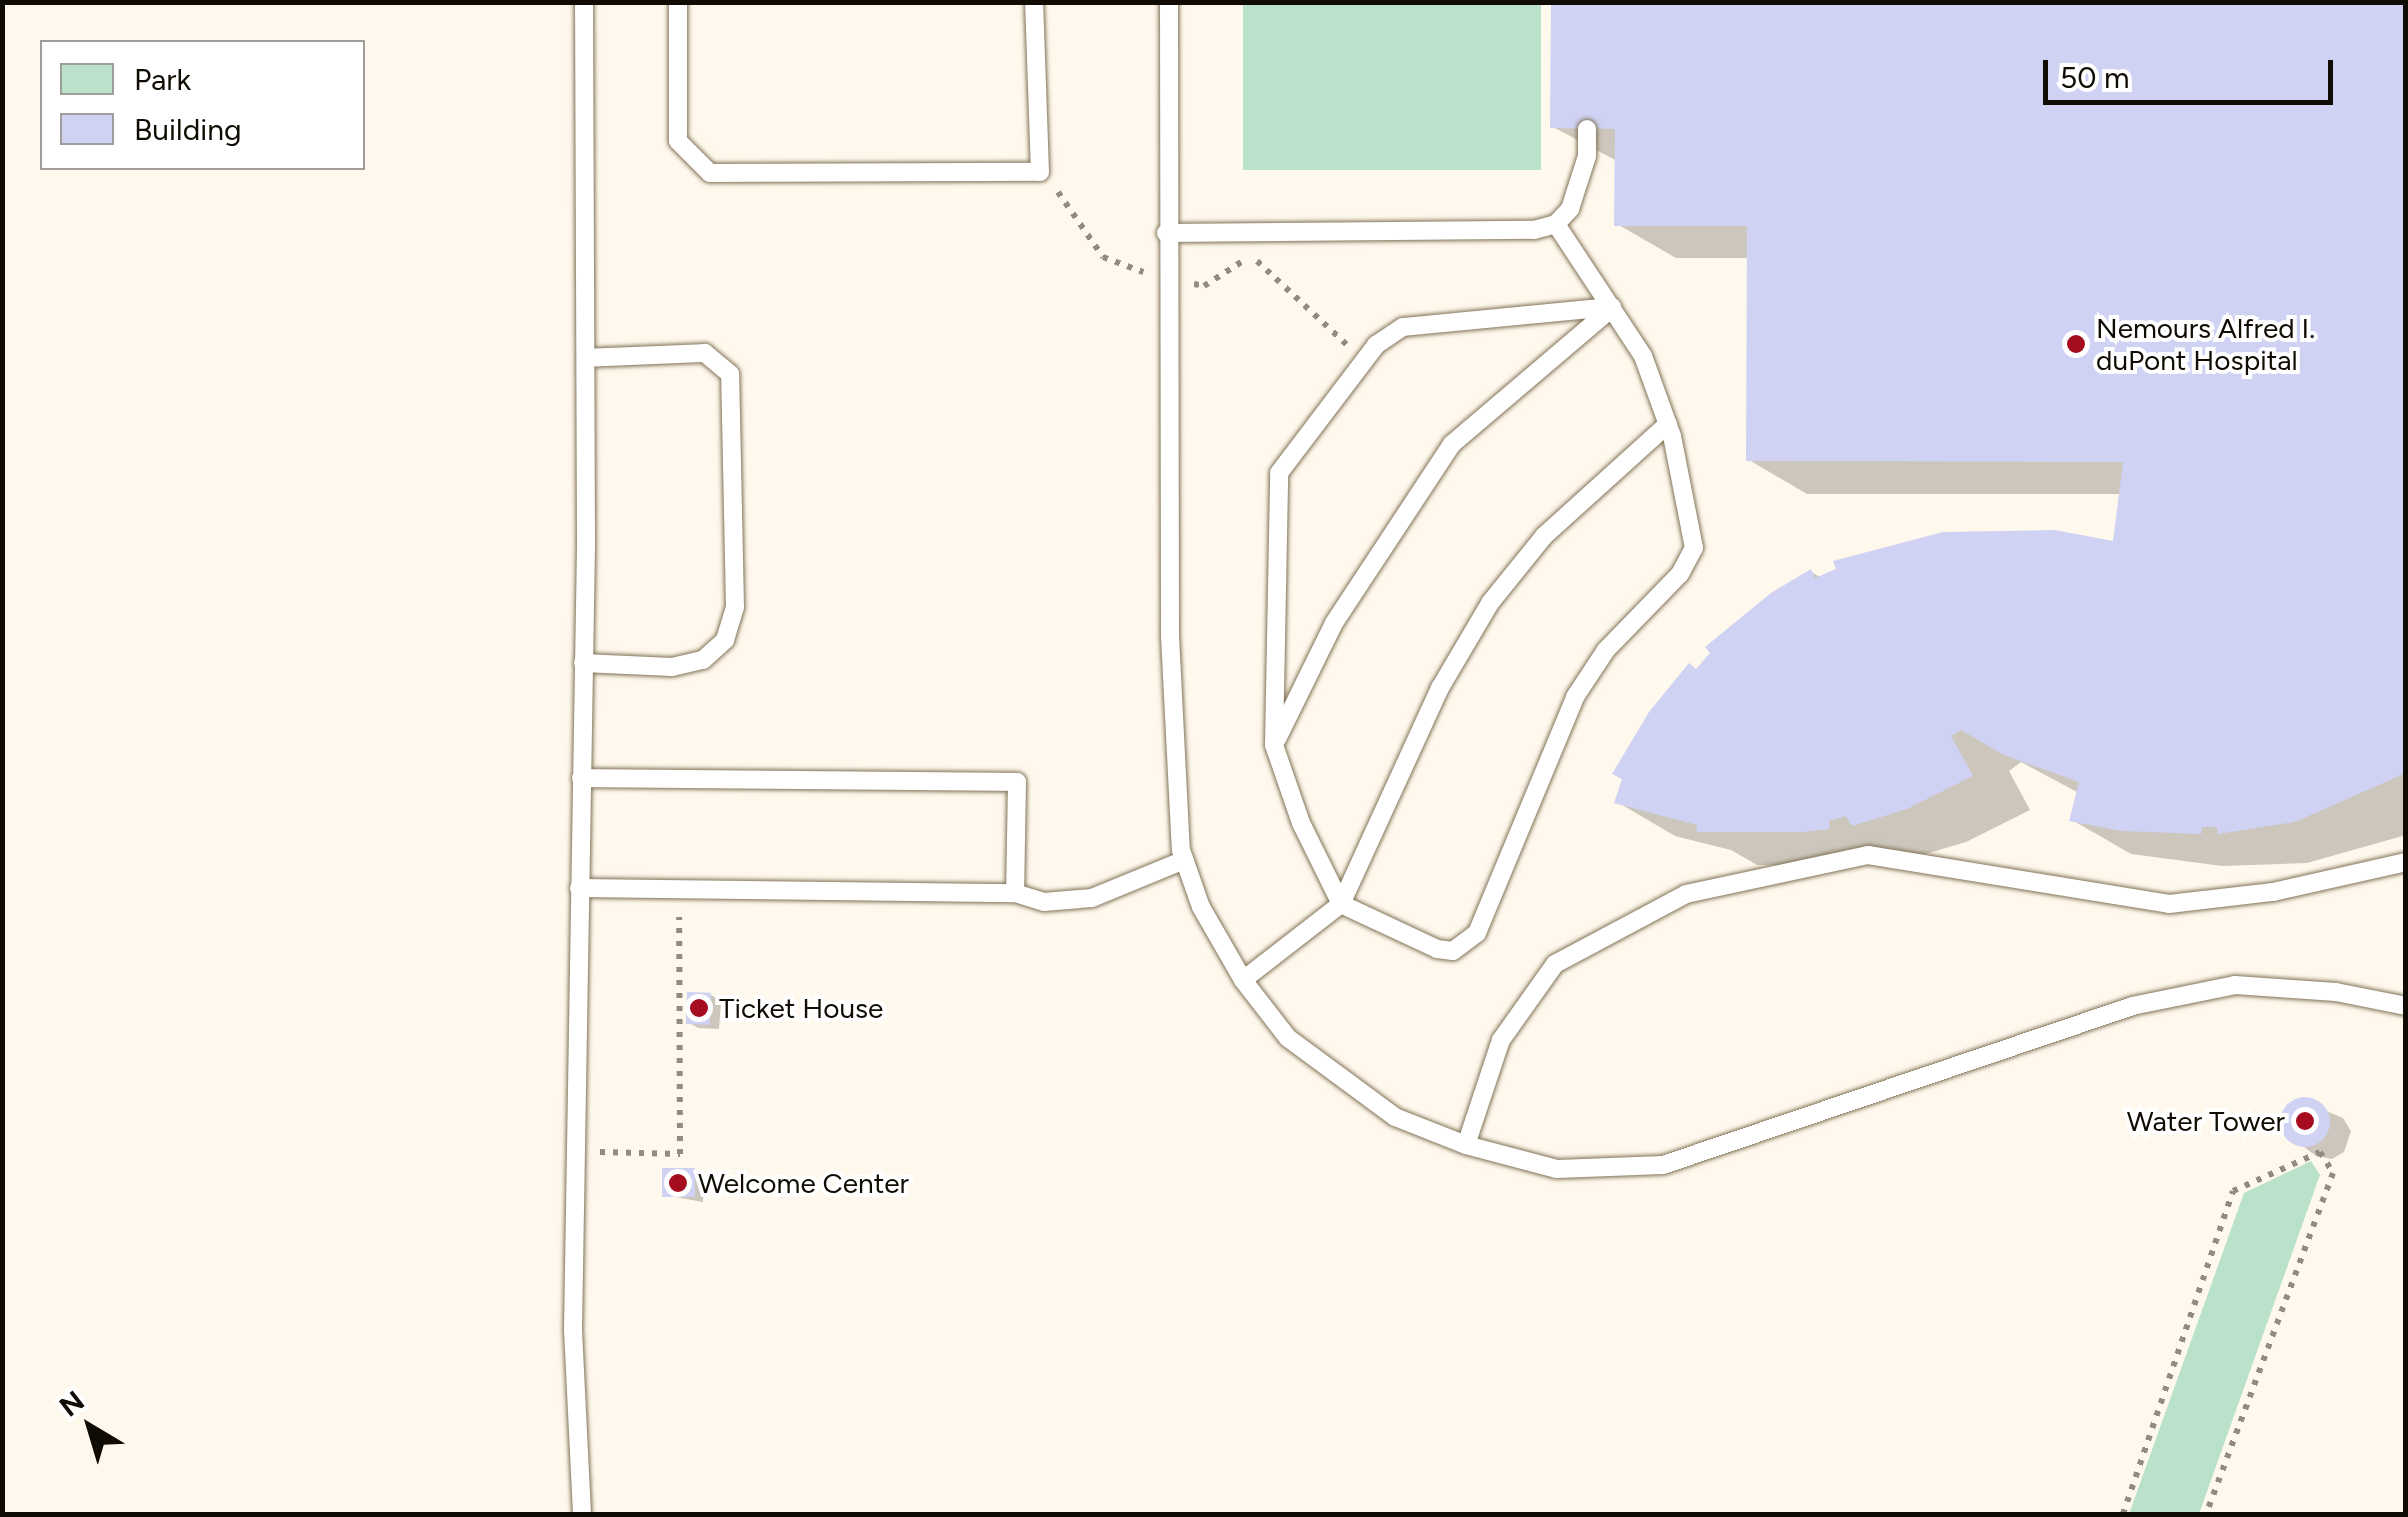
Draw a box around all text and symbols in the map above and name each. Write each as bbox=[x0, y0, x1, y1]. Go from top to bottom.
legend bbox=[40, 40, 365, 170]
scale bar bbox=[2048, 40, 2338, 102]
text: 50 m bbox=[2060, 59, 2129, 96]
text: Park bbox=[134, 61, 191, 98]
text: Building bbox=[134, 111, 242, 148]
place label: Nemours Alfred I. duPont Hospital bbox=[2096, 311, 2315, 377]
marker: Nemours Alfred I. duPont Hospital bbox=[2065, 333, 2087, 355]
place label: Ticket House bbox=[719, 991, 883, 1025]
marker: Ticket House bbox=[688, 997, 710, 1019]
place label: Water Tower bbox=[2127, 1104, 2285, 1138]
marker: Water Tower bbox=[2294, 1110, 2316, 1132]
place label: Welcome Center bbox=[698, 1166, 909, 1200]
marker: Welcome Center bbox=[667, 1172, 689, 1194]
north arrow bbox=[40, 1377, 140, 1477]
text: N bbox=[53, 1383, 91, 1423]

